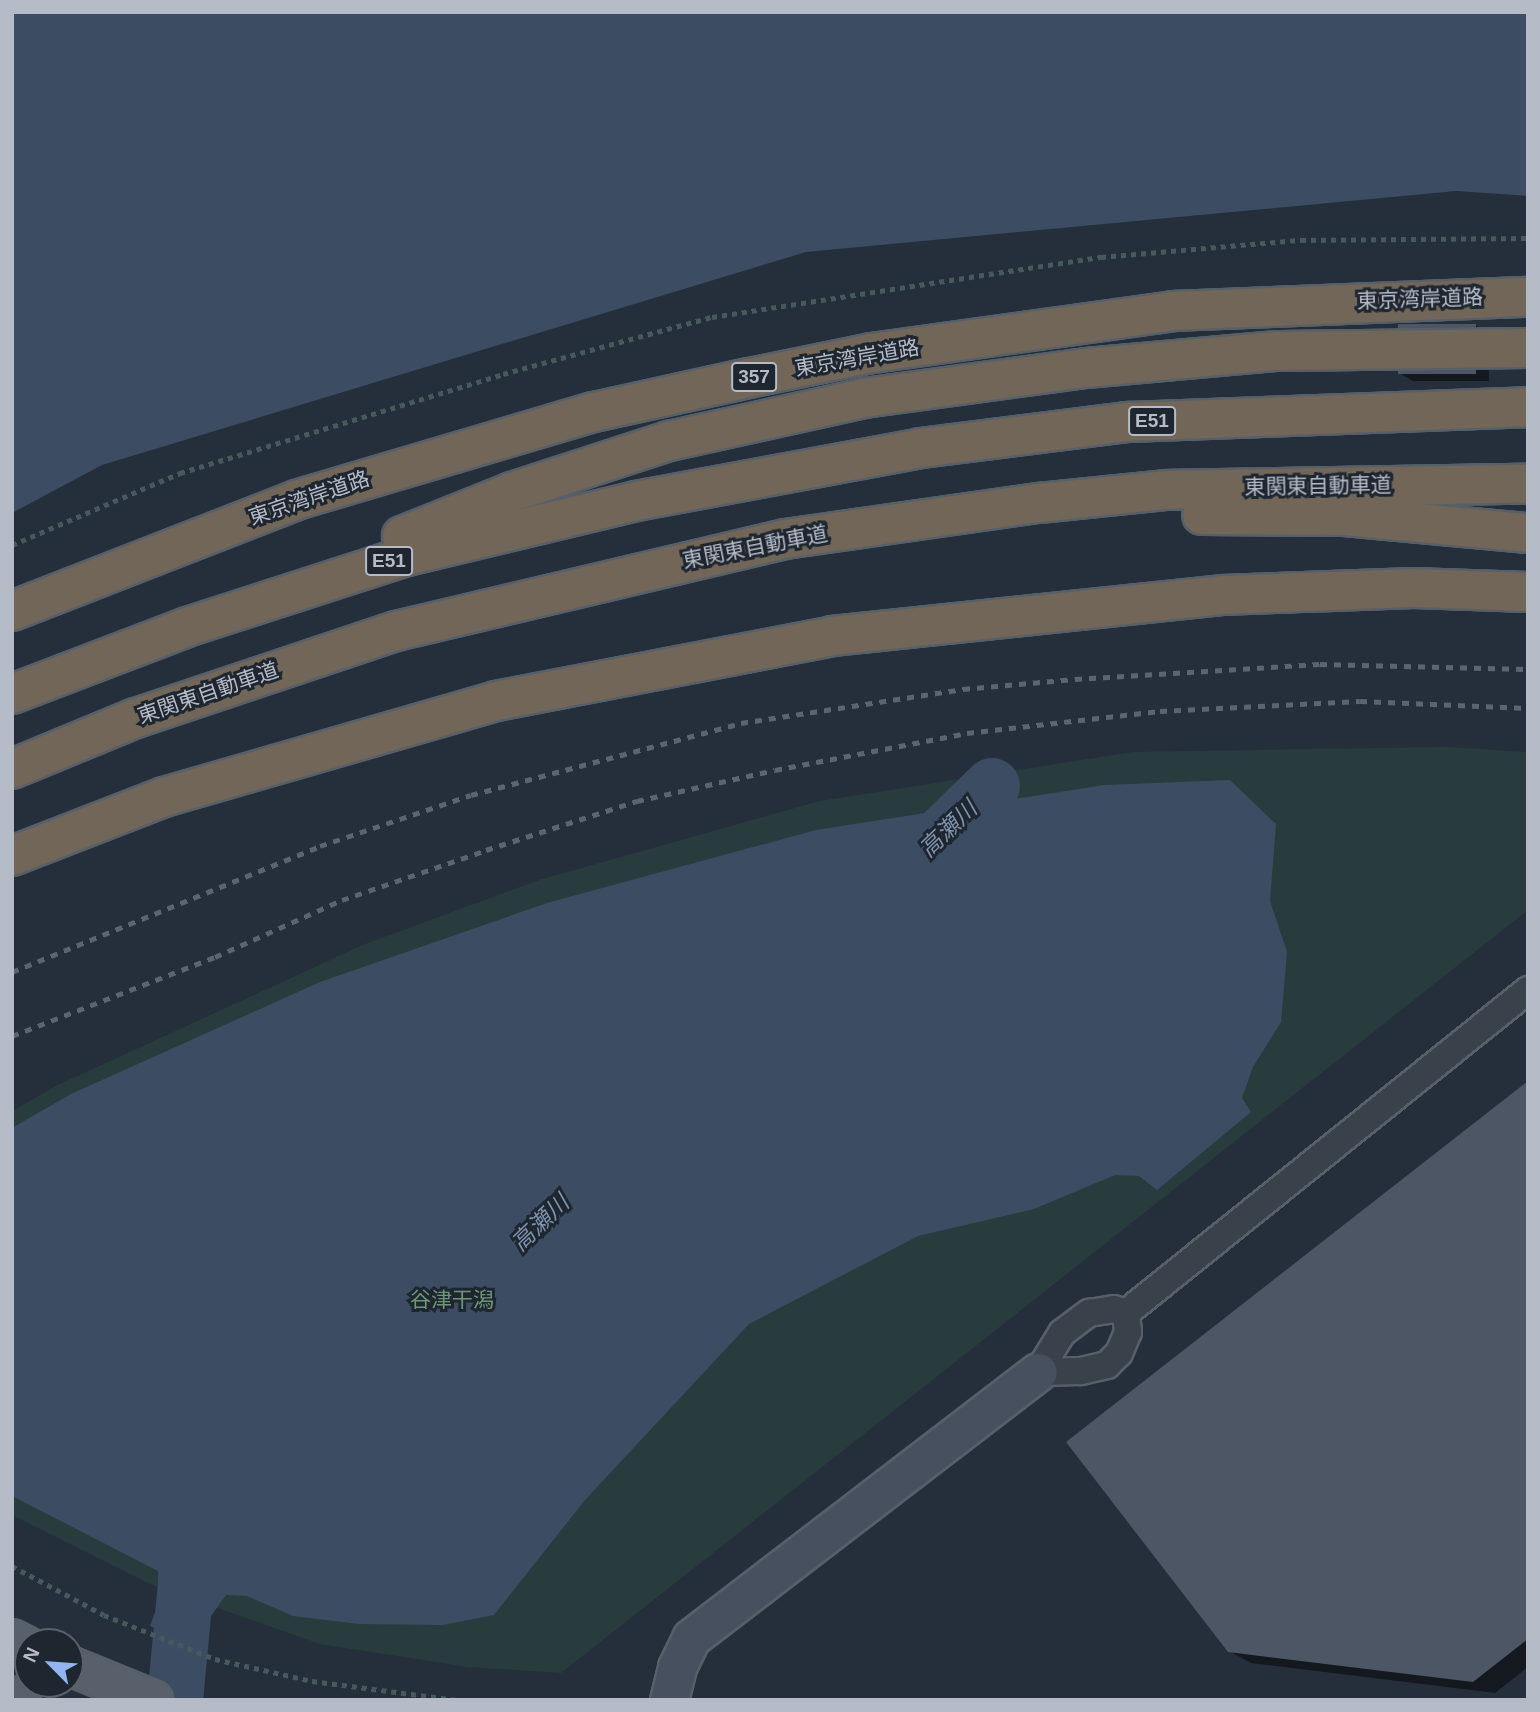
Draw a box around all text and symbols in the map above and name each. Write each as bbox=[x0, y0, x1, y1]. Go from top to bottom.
street label: 東京湾岸道路 bbox=[1357, 284, 1483, 314]
street label: 東京湾岸道路 bbox=[793, 335, 921, 381]
road number: 357 bbox=[730, 362, 778, 392]
road number: E51 bbox=[1128, 406, 1176, 436]
street label: 東京湾岸道路 bbox=[245, 466, 373, 530]
street label: 東関東自動車道 bbox=[1244, 472, 1392, 500]
street label: 東関東自動車道 bbox=[680, 521, 830, 573]
road number: E51 bbox=[364, 546, 414, 576]
street label: 東関東自動車道 bbox=[134, 657, 282, 729]
water label: 高瀬川 bbox=[914, 795, 982, 863]
water label: 高瀬川 bbox=[506, 1189, 574, 1257]
park label: 谷津干潟 bbox=[410, 1287, 494, 1313]
north arrow bbox=[14, 1628, 84, 1698]
text: N bbox=[19, 1644, 44, 1665]

